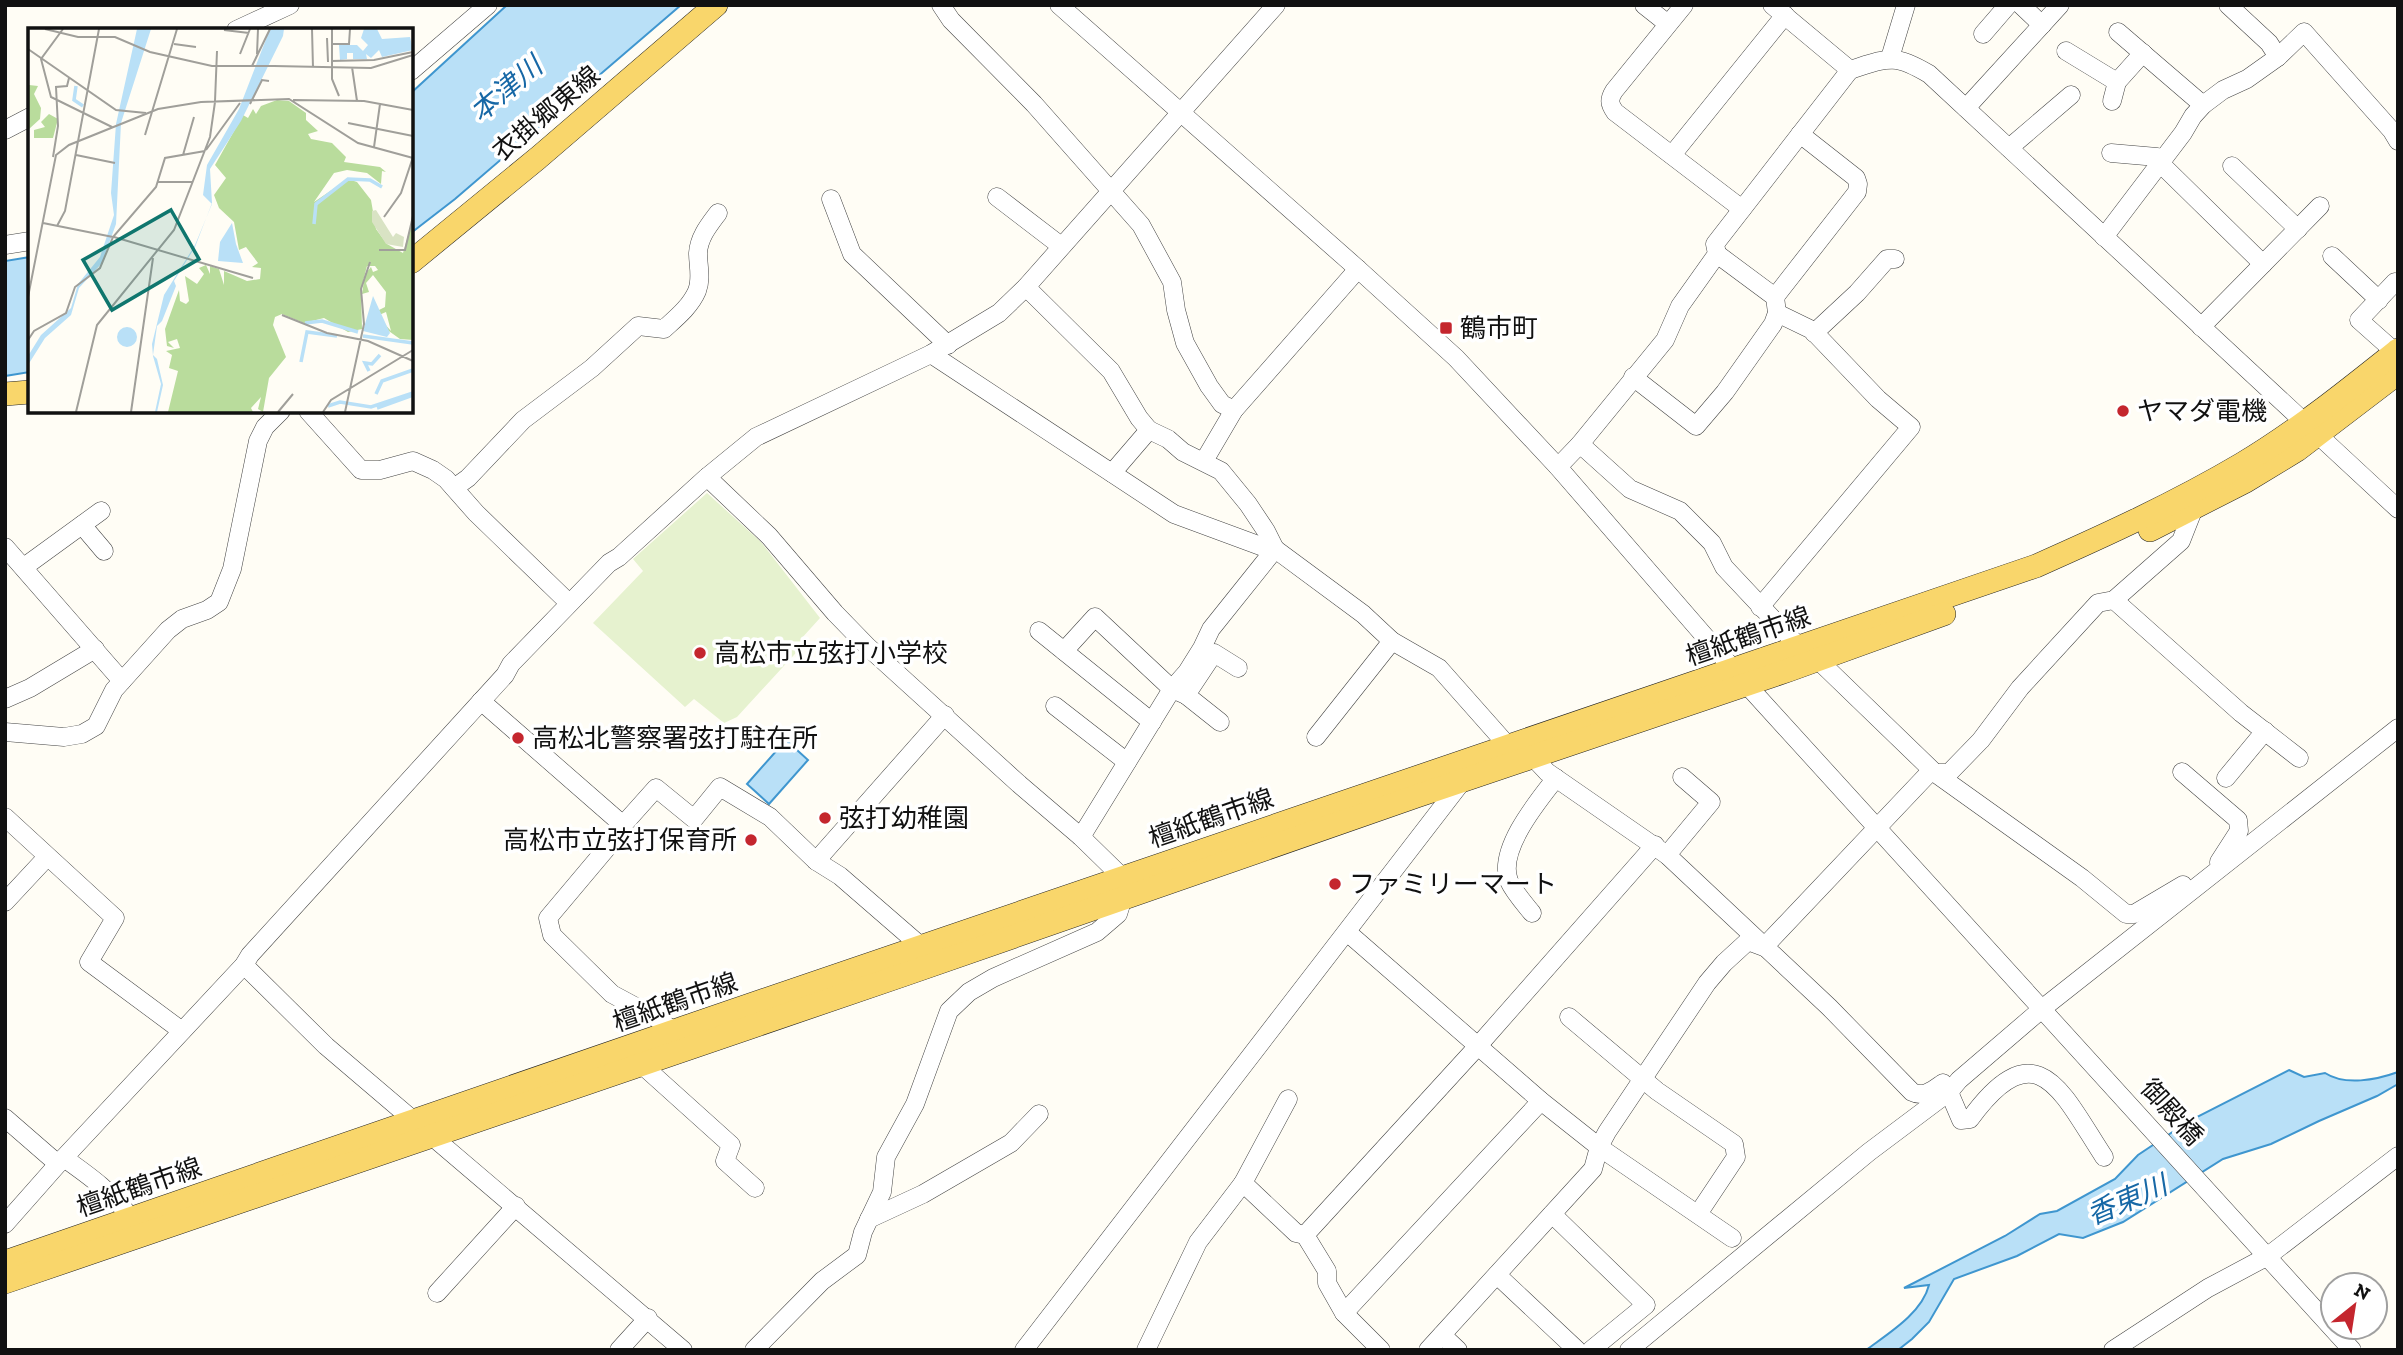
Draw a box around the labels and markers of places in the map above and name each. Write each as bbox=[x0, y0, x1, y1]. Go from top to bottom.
place label: 鶴市町 bbox=[1460, 312, 1538, 344]
marker: 鶴市町 bbox=[1438, 320, 1454, 336]
place label: ヤマダ電機 bbox=[2137, 395, 2267, 427]
marker: ヤマダ電機 bbox=[2115, 403, 2131, 419]
place label: 高松市立弦打小学校 bbox=[714, 637, 948, 669]
marker: 高松市立弦打小学校 bbox=[692, 645, 708, 661]
place label: 高松北警察署弦打駐在所 bbox=[532, 722, 818, 754]
marker: 高松北警察署弦打駐在所 bbox=[510, 730, 526, 746]
place label: 弦打幼稚園 bbox=[839, 802, 969, 834]
marker: 弦打幼稚園 bbox=[817, 810, 833, 826]
place label: 高松市立弦打保育所 bbox=[503, 824, 737, 856]
marker: 高松市立弦打保育所 bbox=[743, 832, 759, 848]
place label: ファミリーマート bbox=[1349, 868, 1557, 900]
marker: ファミリーマート bbox=[1327, 876, 1343, 892]

